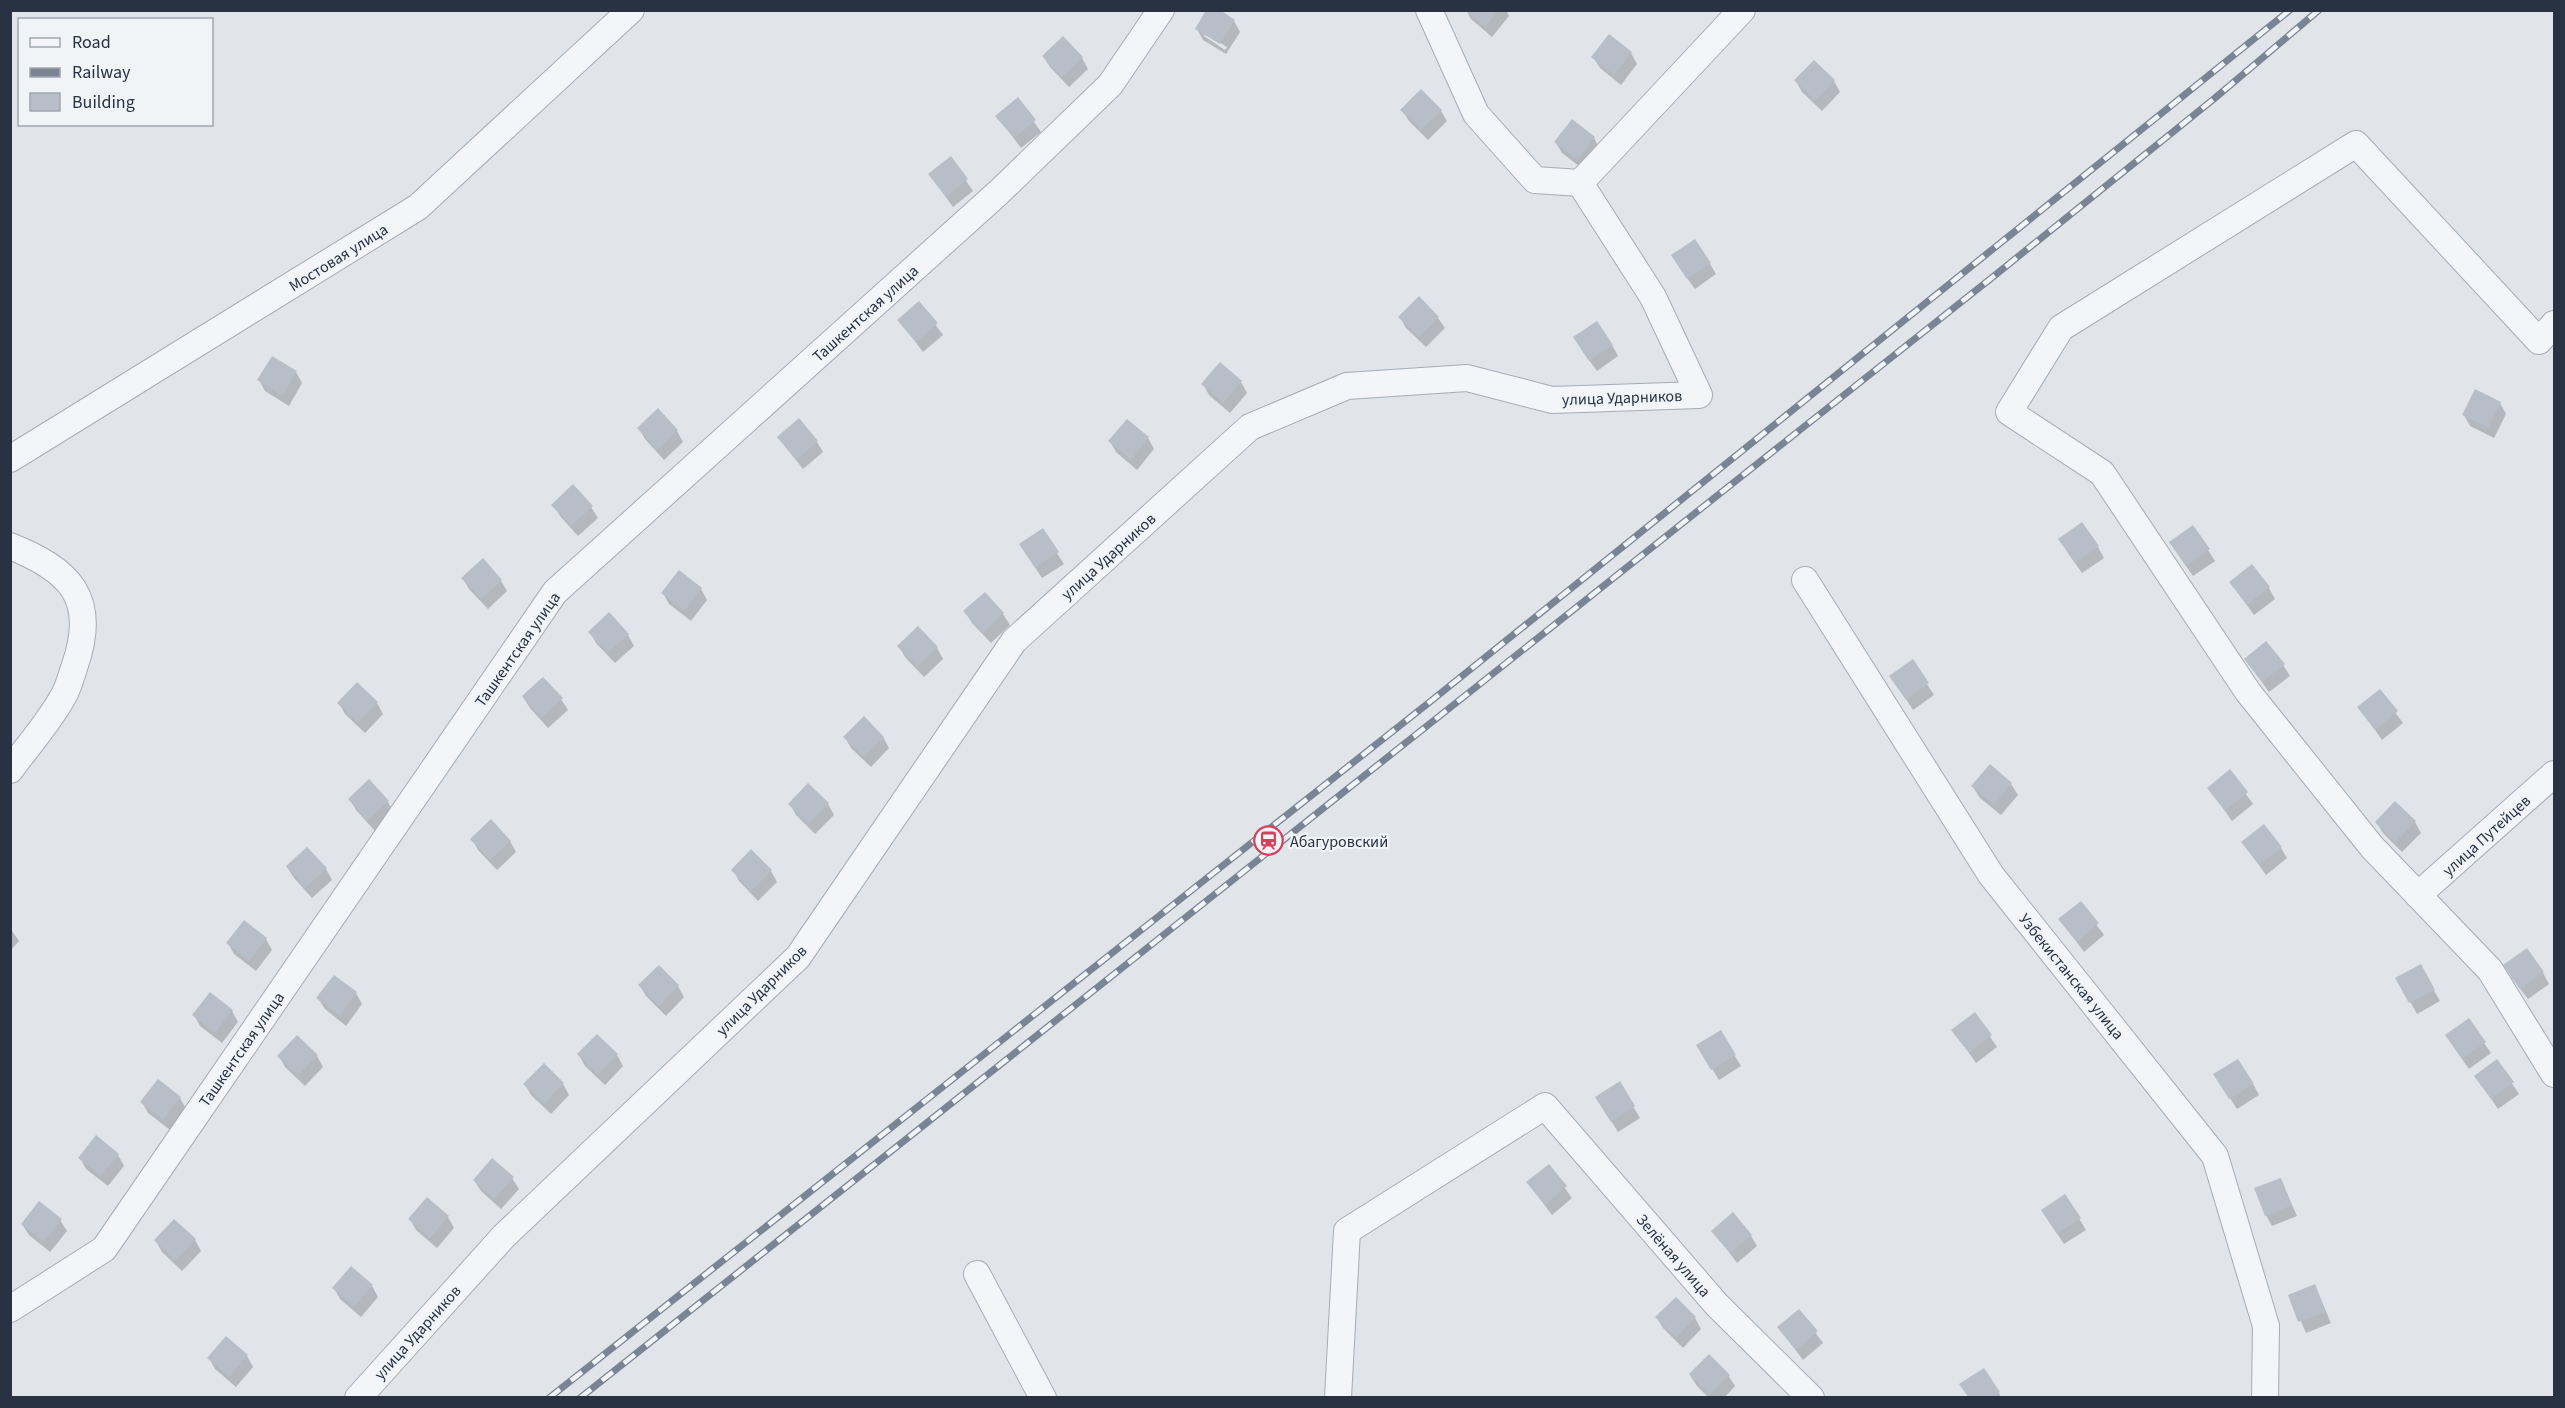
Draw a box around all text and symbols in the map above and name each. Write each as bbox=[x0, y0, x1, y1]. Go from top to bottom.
legend bbox=[18, 18, 213, 126]
text: Road bbox=[72, 30, 111, 55]
text: Railway bbox=[72, 60, 131, 85]
text: Building bbox=[72, 90, 135, 115]
street label: Мостовая улица bbox=[285, 219, 392, 297]
street label: Ташкентская улица bbox=[808, 260, 923, 367]
street label: улица Ударников bbox=[1561, 385, 1683, 411]
street label: улица Ударников bbox=[1057, 508, 1161, 605]
street label: Ташкентская улица bbox=[470, 588, 566, 711]
street label: улица Путейцев bbox=[2438, 790, 2536, 881]
station icon: Абагуровский bbox=[1253, 825, 1285, 857]
place label: Абагуровский bbox=[1290, 831, 1388, 853]
street label: Узбекистанская улица bbox=[2013, 909, 2129, 1044]
street label: улица Ударников bbox=[711, 940, 812, 1041]
street label: Ташкентская улица bbox=[194, 988, 290, 1111]
street label: Зелёная улица bbox=[1631, 1209, 1716, 1302]
street label: улица Ударников bbox=[369, 1281, 466, 1385]

